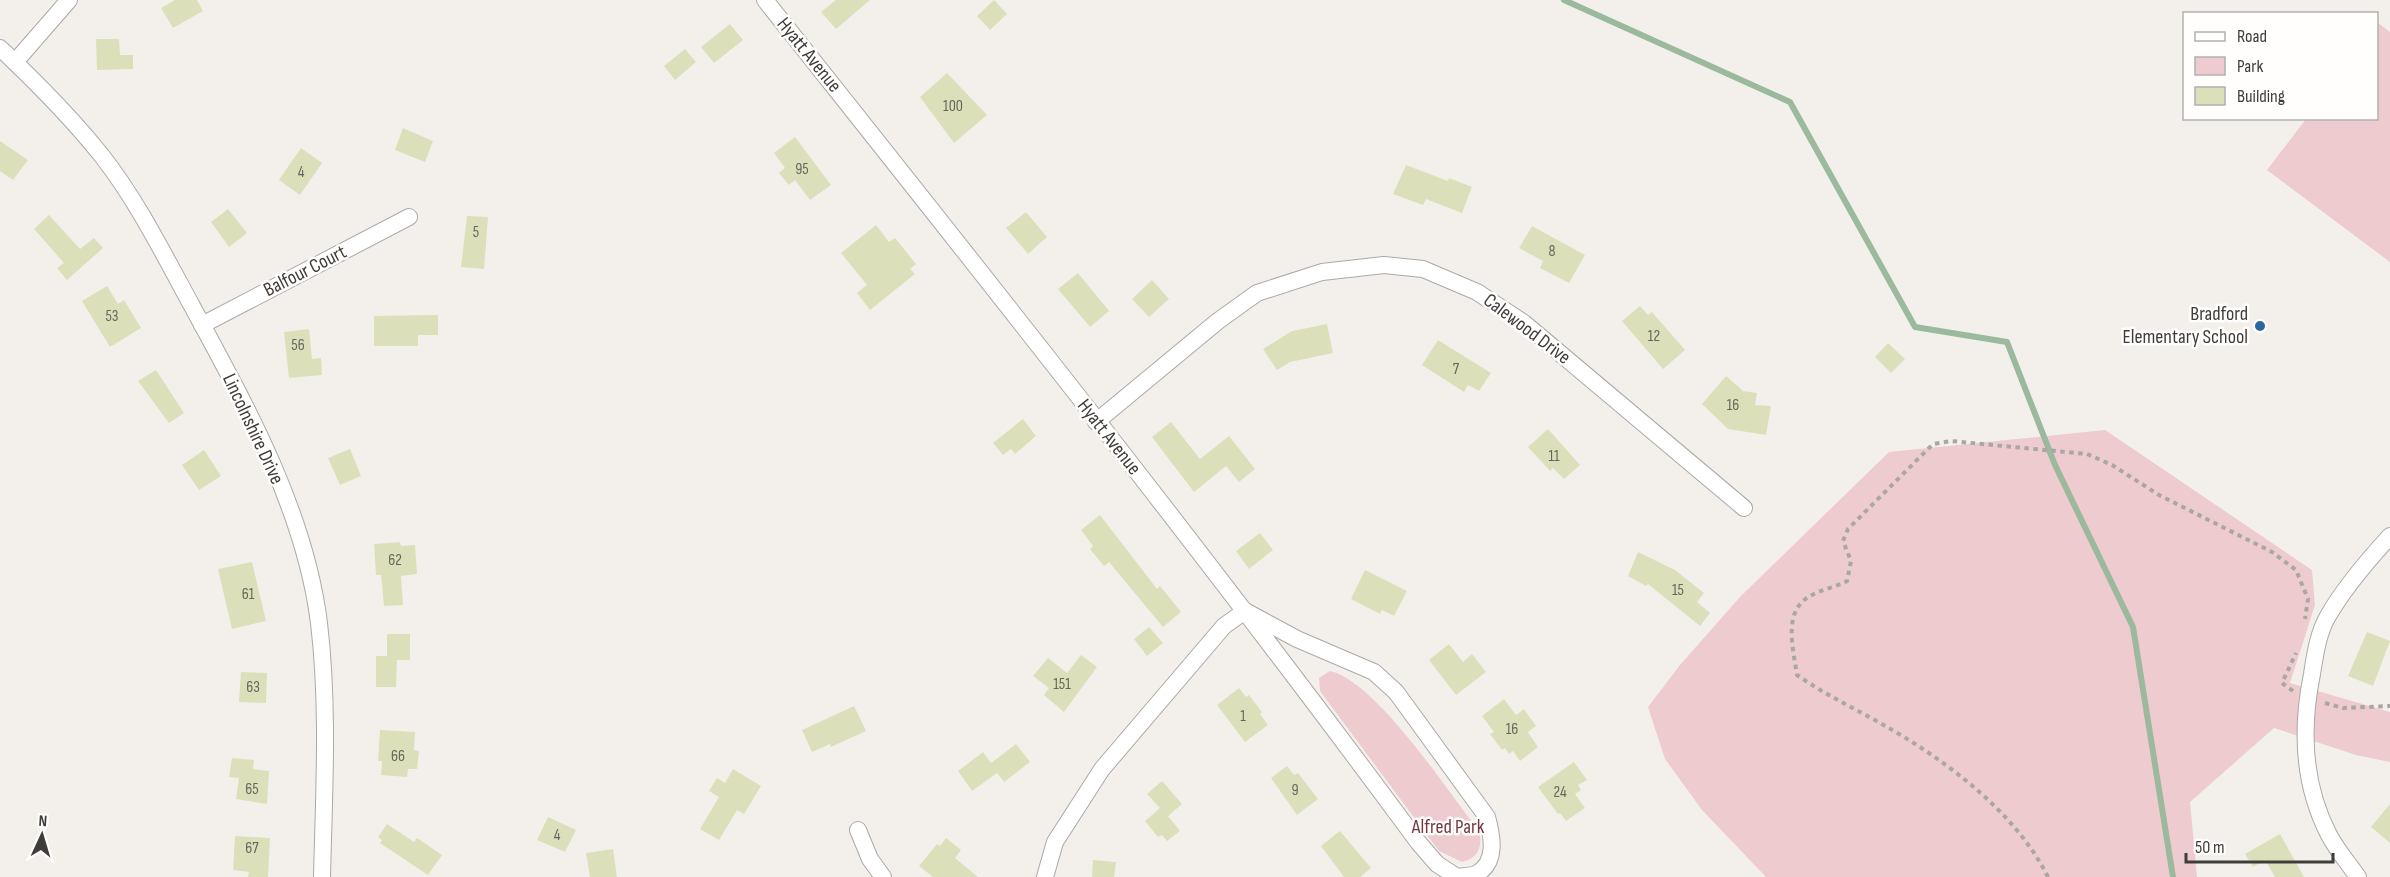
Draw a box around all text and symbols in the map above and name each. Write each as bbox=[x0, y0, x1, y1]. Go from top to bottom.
legend bbox=[2183, 12, 2378, 120]
street label: Hyatt Avenue bbox=[771, 13, 847, 97]
text: Road bbox=[2237, 26, 2267, 47]
text: Park bbox=[2237, 56, 2263, 77]
text: Building bbox=[2237, 86, 2285, 107]
house number: 100 bbox=[943, 97, 963, 116]
house number: 95 bbox=[795, 160, 809, 179]
house number: 4 bbox=[298, 163, 305, 182]
house number: 5 bbox=[473, 223, 479, 242]
street label: Balfour Court bbox=[260, 240, 350, 302]
house number: 8 bbox=[1548, 242, 1556, 261]
street label: Calewood Drive bbox=[1479, 288, 1575, 370]
place label: Bradford Elementary School bbox=[2122, 302, 2248, 349]
house number: 53 bbox=[105, 307, 119, 326]
marker: Bradford Elementary School bbox=[2253, 319, 2267, 333]
house number: 12 bbox=[1648, 327, 1660, 346]
house number: 56 bbox=[291, 336, 305, 355]
house number: 7 bbox=[1453, 360, 1460, 379]
street label: Lincolnshire Drive bbox=[217, 370, 289, 488]
street label: Hyatt Avenue bbox=[1072, 394, 1146, 480]
house number: 16 bbox=[1727, 396, 1739, 415]
house number: 11 bbox=[1548, 447, 1560, 466]
house number: 62 bbox=[388, 551, 402, 570]
house number: 15 bbox=[1672, 581, 1684, 600]
house number: 61 bbox=[242, 585, 255, 604]
house number: 151 bbox=[1053, 675, 1071, 694]
house number: 63 bbox=[246, 678, 260, 697]
house number: 1 bbox=[1240, 707, 1246, 726]
house number: 16 bbox=[1506, 720, 1518, 739]
house number: 66 bbox=[391, 747, 405, 766]
house number: 65 bbox=[245, 780, 259, 799]
house number: 9 bbox=[1291, 781, 1299, 800]
house number: 24 bbox=[1553, 783, 1567, 802]
north arrow bbox=[12, 805, 72, 865]
text: N bbox=[38, 812, 48, 831]
park label: Alfred Park bbox=[1411, 815, 1485, 839]
house number: 4 bbox=[554, 826, 561, 845]
scale bar bbox=[2186, 826, 2333, 864]
text: 50 m bbox=[2195, 837, 2225, 858]
house number: 67 bbox=[245, 839, 259, 858]

